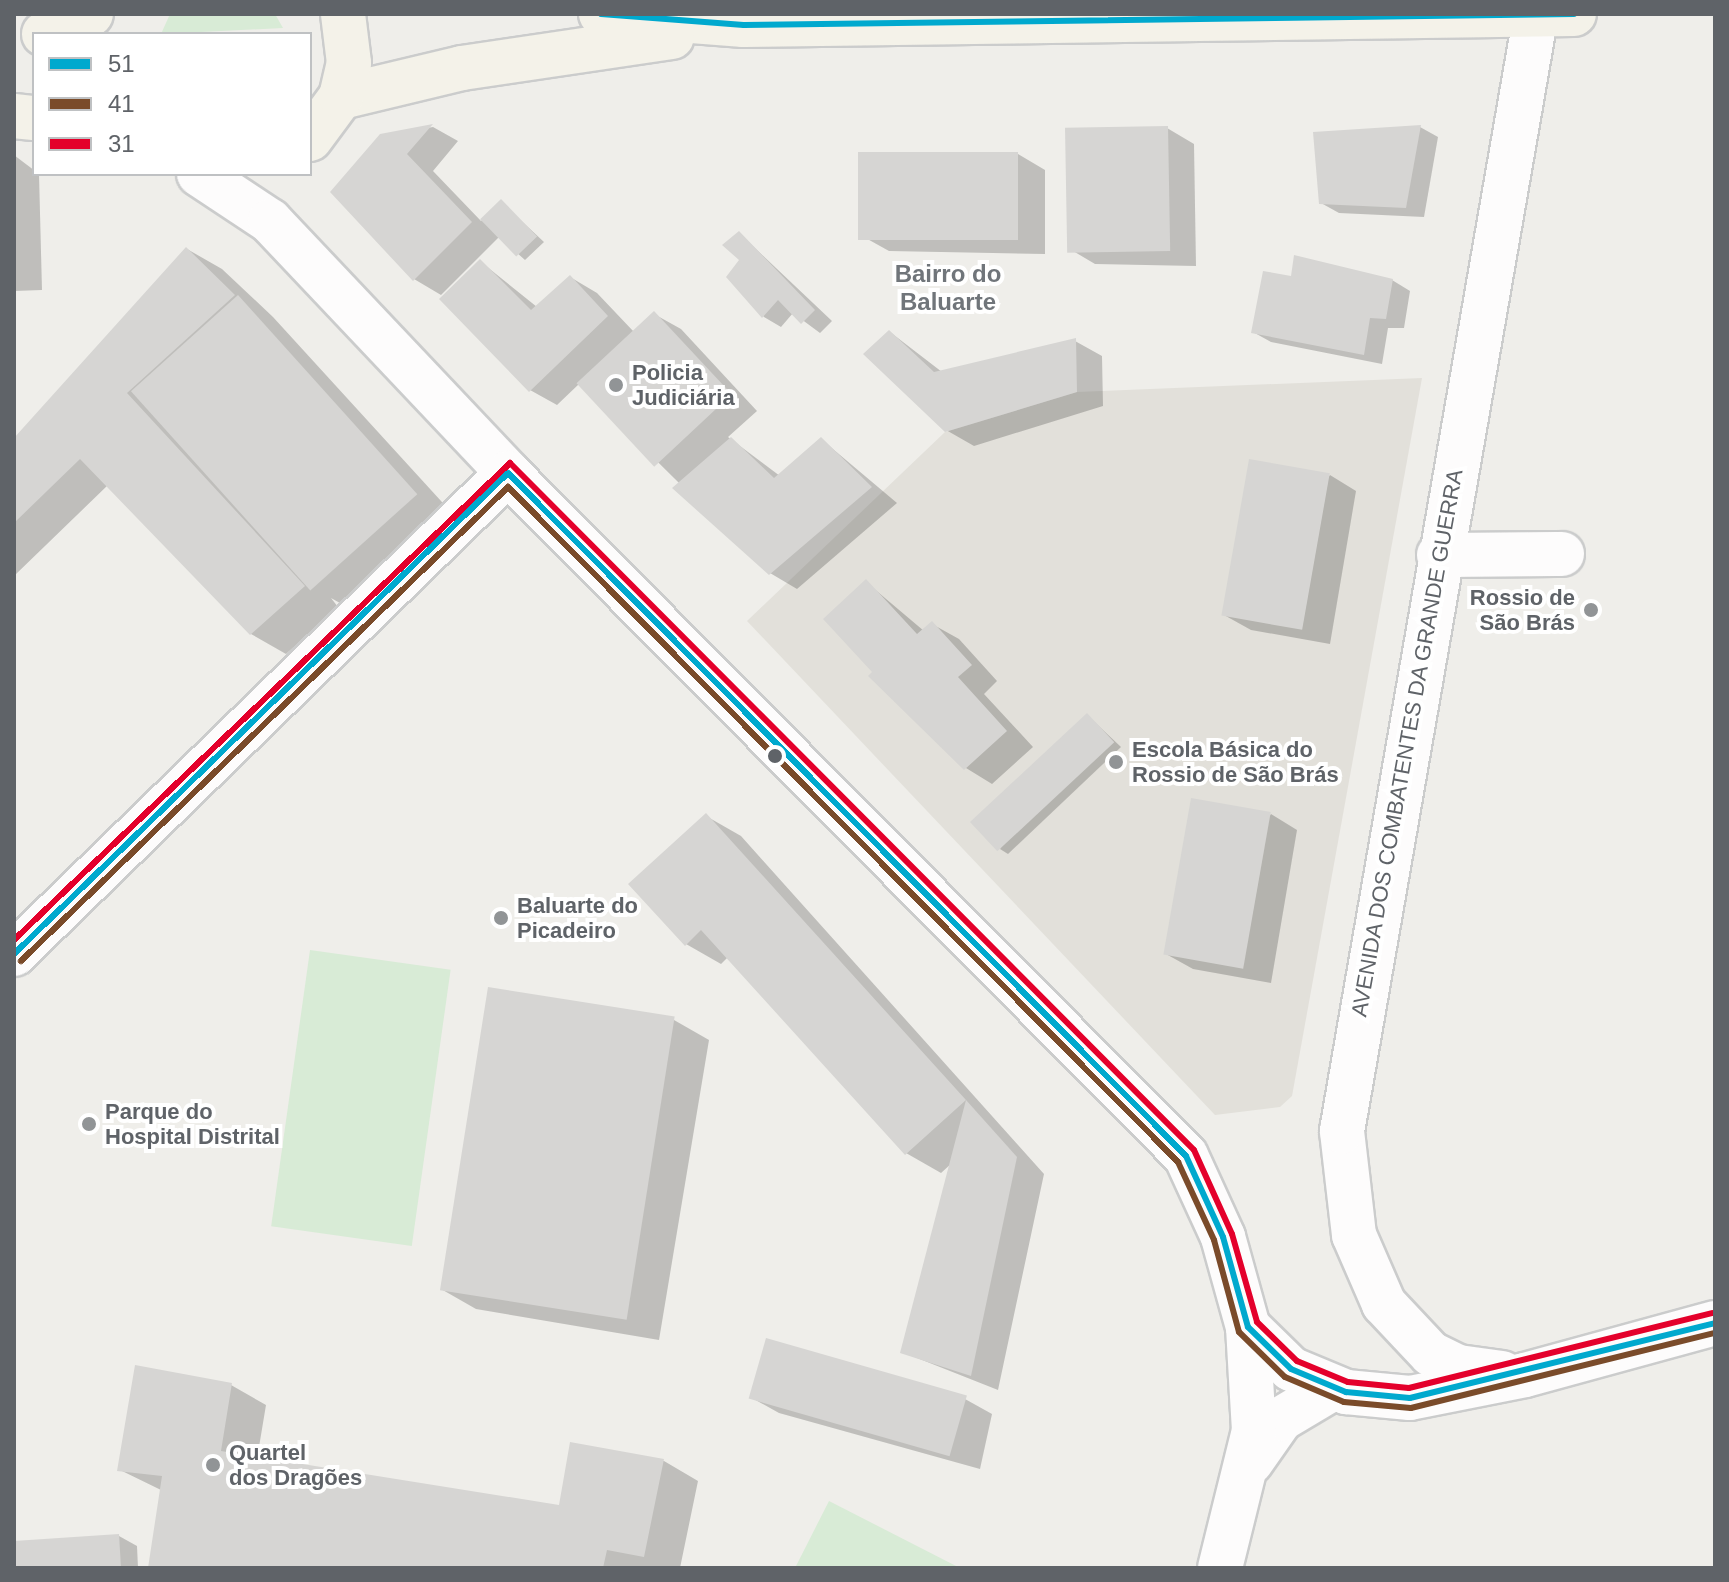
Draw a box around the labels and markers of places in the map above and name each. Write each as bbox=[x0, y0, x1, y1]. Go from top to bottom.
place label: Policia Judiciária bbox=[632, 359, 735, 410]
marker: Policia Judiciária bbox=[607, 376, 625, 394]
place label: Rossio de São Brás bbox=[1470, 584, 1575, 636]
marker: Rossio de São Brás bbox=[1582, 601, 1600, 619]
place label: Escola Básica do Rossio de São Brás bbox=[1132, 736, 1339, 788]
unlabelled marker bbox=[767, 748, 783, 764]
marker: Escola Básica do Rossio de São Brás bbox=[1107, 753, 1125, 771]
place label: Baluarte do Picadeiro bbox=[517, 892, 638, 944]
marker: Baluarte do Picadeiro bbox=[492, 909, 510, 927]
place label: Parque do Hospital Distrital bbox=[105, 1098, 280, 1150]
marker: Parque do Hospital Distrital bbox=[80, 1115, 98, 1133]
place label: Quartel dos Dragões bbox=[229, 1439, 362, 1490]
marker: Quartel dos Dragões bbox=[204, 1456, 222, 1474]

